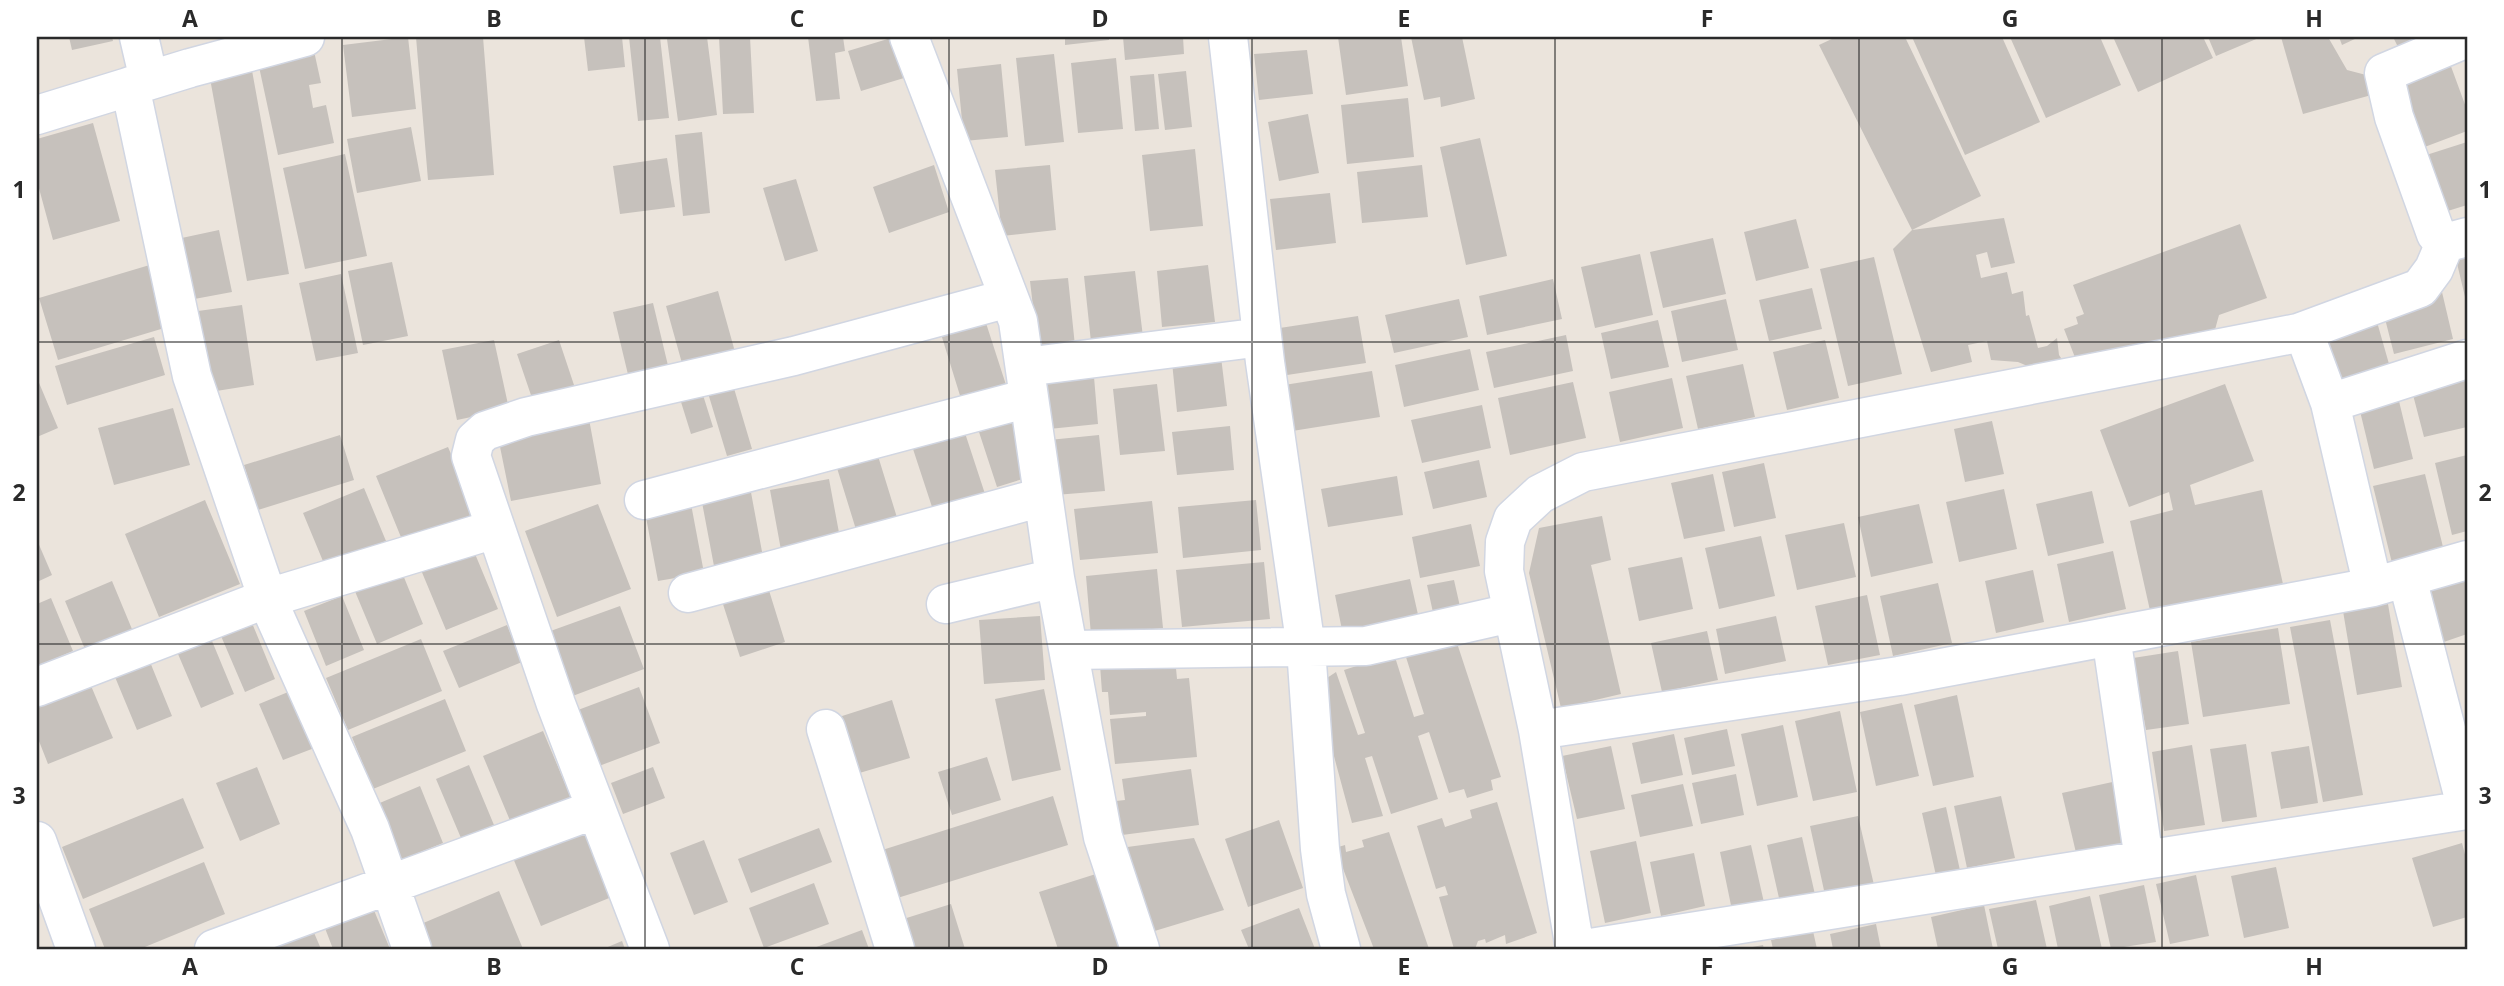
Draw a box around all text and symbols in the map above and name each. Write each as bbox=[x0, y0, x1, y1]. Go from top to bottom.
text: A bbox=[182, 2, 198, 34]
text: B bbox=[486, 2, 502, 34]
text: C bbox=[790, 2, 804, 34]
text: D bbox=[1091, 2, 1109, 34]
text: E bbox=[1398, 2, 1410, 34]
text: F bbox=[1701, 2, 1713, 34]
text: G bbox=[2002, 2, 2018, 34]
text: H bbox=[2305, 2, 2323, 34]
text: 1 bbox=[12, 173, 26, 205]
text: 1 bbox=[2478, 173, 2492, 205]
text: 2 bbox=[12, 476, 26, 508]
text: 2 bbox=[2478, 476, 2492, 508]
text: 3 bbox=[12, 779, 26, 811]
text: 3 bbox=[2478, 779, 2492, 811]
text: A bbox=[182, 950, 198, 982]
text: B bbox=[486, 950, 502, 982]
text: C bbox=[790, 950, 804, 982]
text: D bbox=[1091, 950, 1109, 982]
text: E bbox=[1398, 950, 1410, 982]
text: F bbox=[1701, 950, 1713, 982]
text: G bbox=[2002, 950, 2018, 982]
text: H bbox=[2305, 950, 2323, 982]

